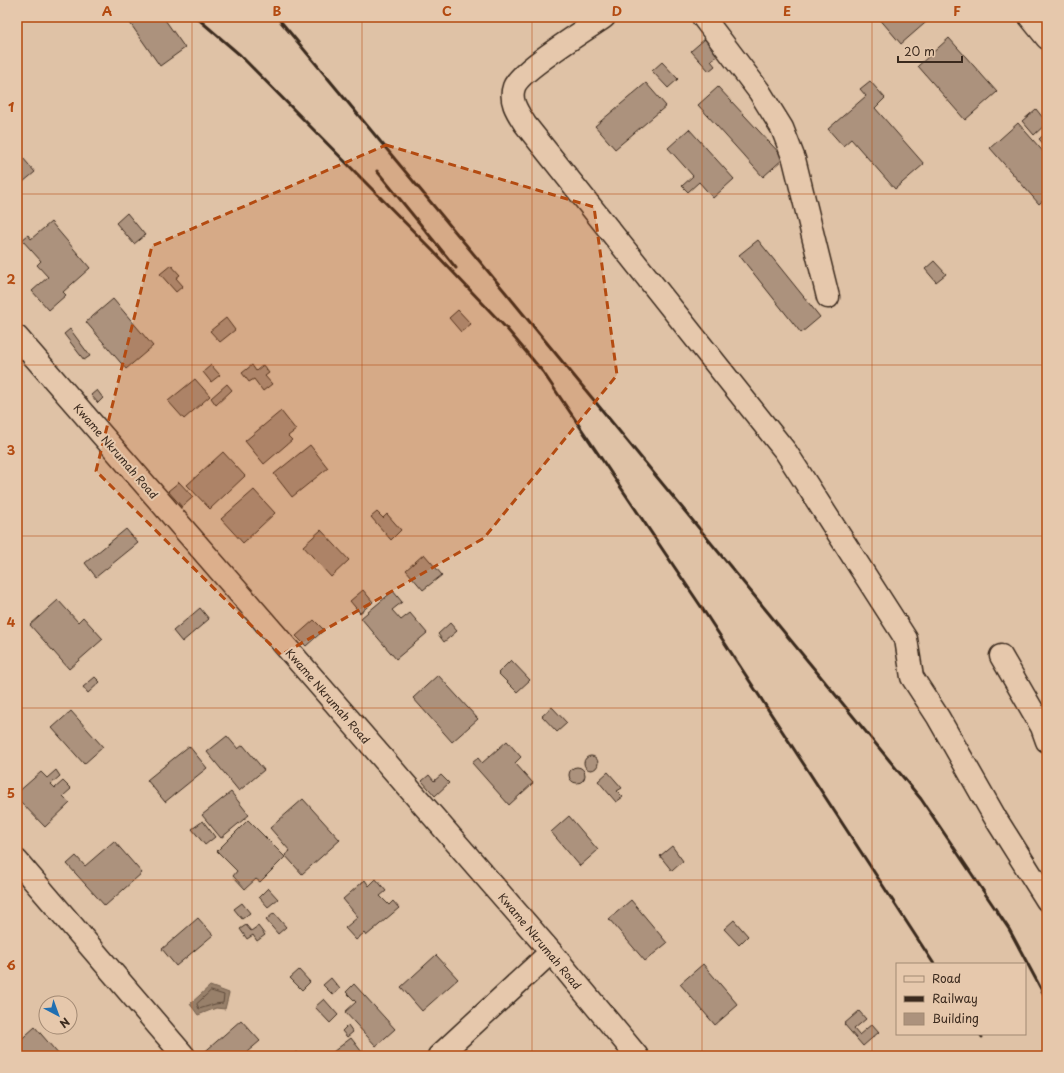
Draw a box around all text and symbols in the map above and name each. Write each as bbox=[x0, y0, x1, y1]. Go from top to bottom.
text: A bbox=[102, 1, 112, 20]
text: B bbox=[273, 1, 282, 20]
text: C bbox=[442, 1, 452, 20]
text: D bbox=[612, 1, 622, 20]
text: E bbox=[783, 1, 791, 20]
text: F bbox=[953, 1, 961, 20]
scale bar bbox=[898, 38, 962, 64]
text: 20 m bbox=[904, 42, 935, 60]
text: 1 bbox=[8, 97, 14, 116]
text: 2 bbox=[6, 269, 16, 288]
street label: Kwame Nkrumah Road bbox=[70, 400, 162, 502]
text: 3 bbox=[7, 440, 16, 459]
text: 4 bbox=[7, 612, 16, 631]
street label: Kwame Nkrumah Road bbox=[282, 645, 374, 747]
text: 5 bbox=[7, 783, 15, 802]
street label: Kwame Nkrumah Road bbox=[494, 889, 586, 993]
text: 6 bbox=[6, 955, 16, 974]
legend bbox=[896, 963, 1026, 1035]
text: Road bbox=[932, 969, 961, 987]
text: Railway bbox=[932, 989, 978, 1007]
north arrow bbox=[38, 995, 78, 1035]
text: Building bbox=[932, 1009, 979, 1027]
text: N bbox=[56, 1014, 74, 1032]

